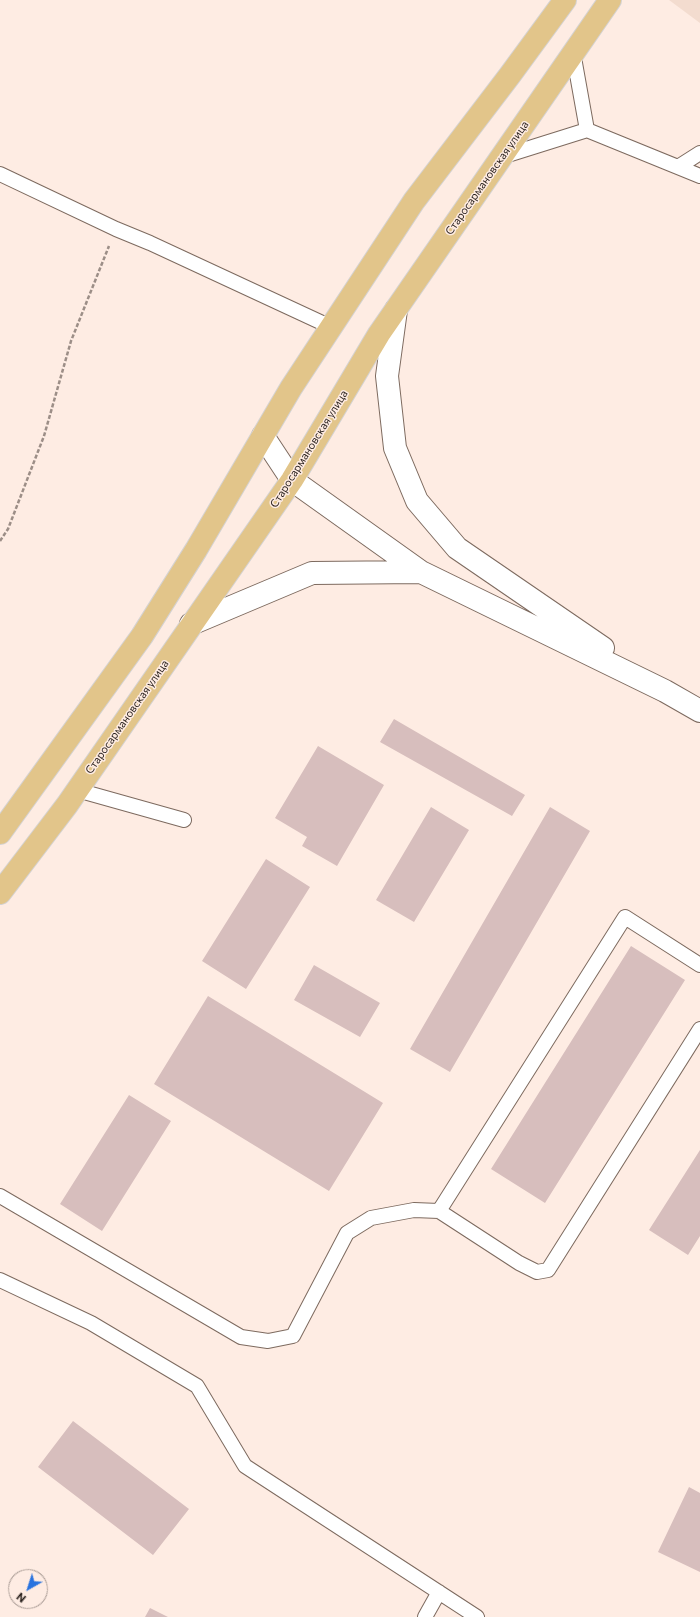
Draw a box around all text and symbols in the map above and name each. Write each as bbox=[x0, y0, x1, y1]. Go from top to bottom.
street label: Старосармановская улица bbox=[443, 118, 531, 238]
street label: Старосармановская улица bbox=[267, 388, 351, 510]
street label: Старосармановская улица bbox=[83, 657, 171, 777]
north arrow bbox=[8, 1569, 48, 1609]
text: N bbox=[13, 1590, 28, 1606]

